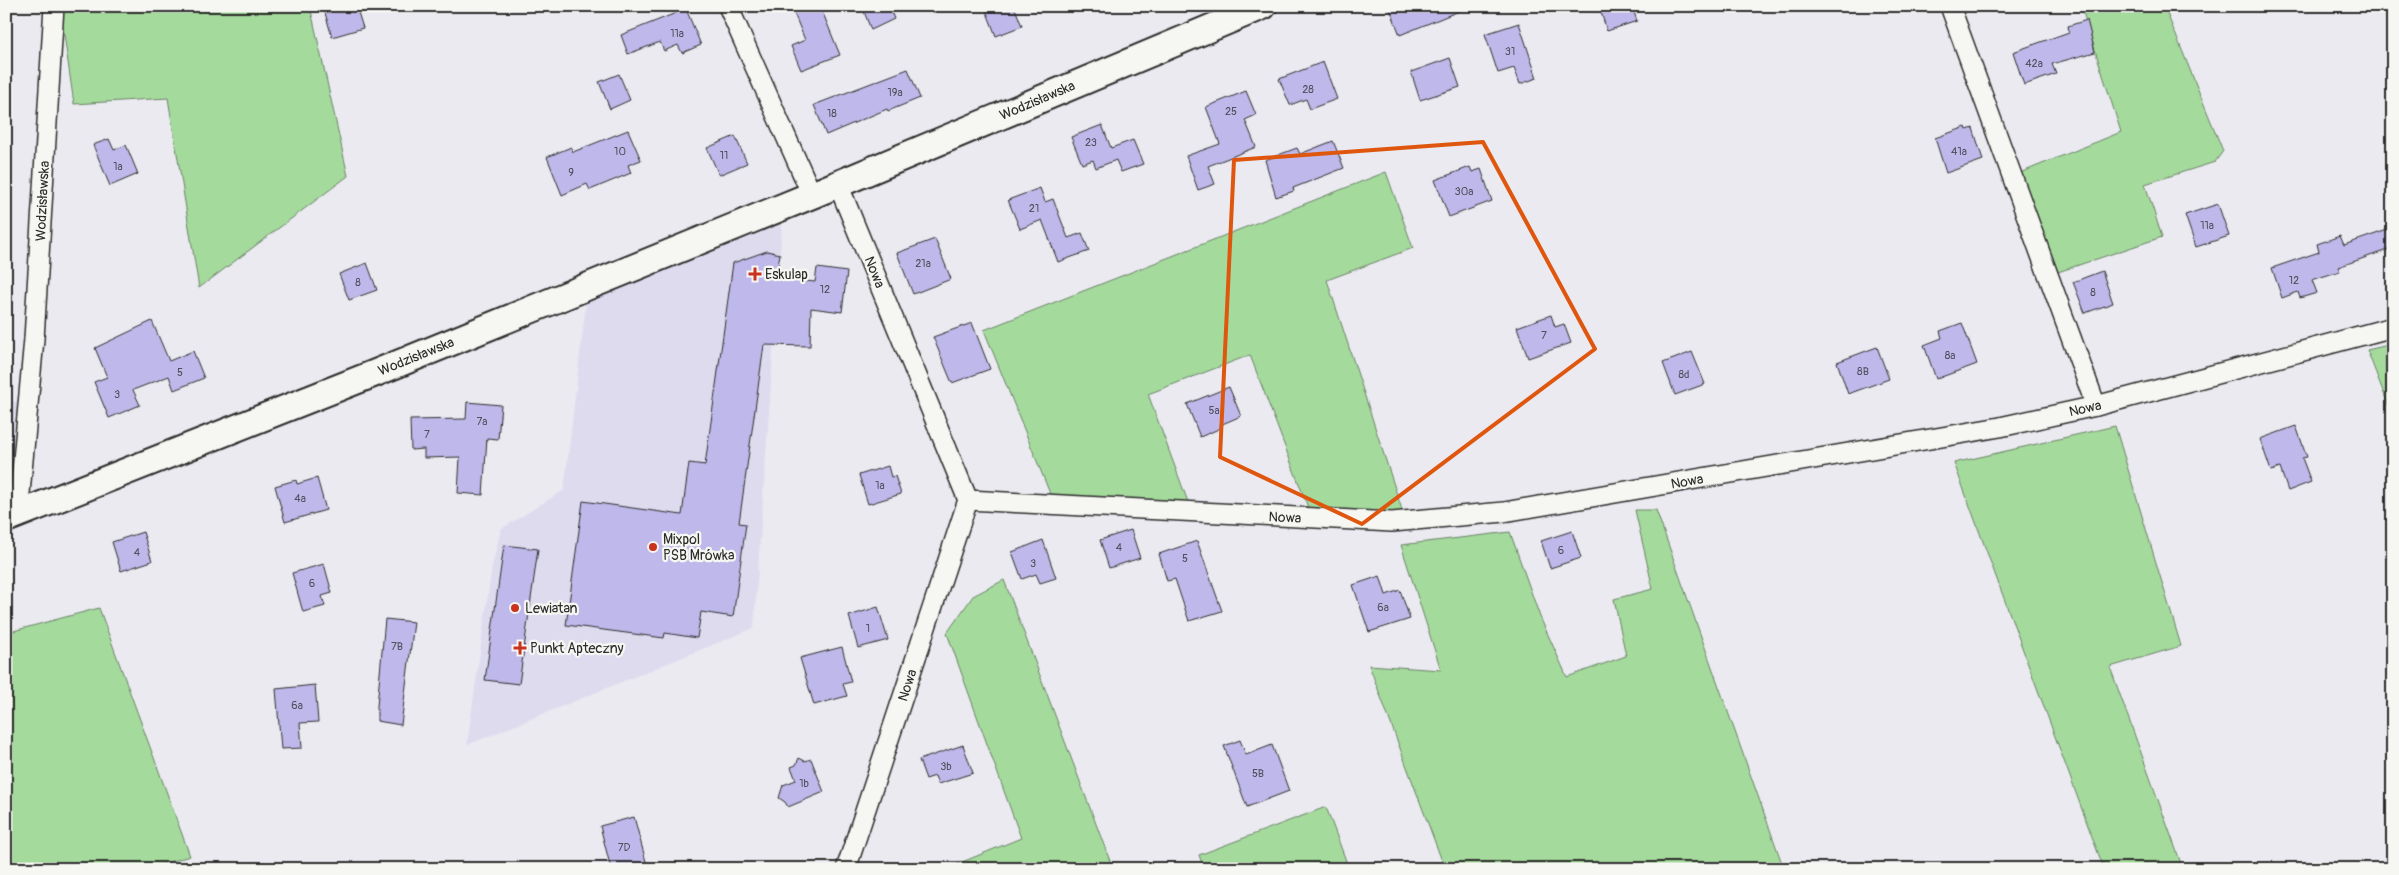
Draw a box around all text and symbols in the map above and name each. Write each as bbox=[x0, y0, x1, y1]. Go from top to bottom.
house number: 11a bbox=[670, 27, 684, 40]
house number: 31 bbox=[1505, 45, 1515, 58]
house number: 42a bbox=[2025, 57, 2043, 70]
street label: Wodzisławska bbox=[997, 77, 1078, 124]
house number: 28 bbox=[1302, 83, 1314, 96]
house number: 19a bbox=[887, 86, 903, 99]
house number: 25 bbox=[1225, 105, 1237, 118]
house number: 18 bbox=[827, 107, 837, 120]
house number: 23 bbox=[1085, 136, 1097, 149]
house number: 10 bbox=[614, 145, 626, 158]
house number: 41a bbox=[1951, 145, 1967, 158]
house number: 11 bbox=[720, 149, 728, 162]
street label: Wodzisławska bbox=[32, 160, 53, 242]
house number: 1a bbox=[113, 160, 123, 173]
house number: 9 bbox=[568, 166, 574, 179]
house number: 30a bbox=[1455, 185, 1473, 198]
house number: 21 bbox=[1029, 202, 1039, 215]
house number: 11a bbox=[2200, 219, 2214, 232]
street label: Nowa bbox=[861, 254, 889, 291]
house number: 21a bbox=[915, 257, 931, 270]
place label: Eskulap bbox=[765, 266, 808, 283]
marker: Eskulap bbox=[749, 268, 761, 280]
house number: 12 bbox=[2289, 274, 2299, 287]
house number: 8 bbox=[355, 276, 361, 289]
house number: 12 bbox=[820, 283, 830, 296]
house number: 8 bbox=[2090, 286, 2096, 299]
house number: 7 bbox=[1541, 329, 1547, 342]
street label: Wodzisławska bbox=[376, 334, 457, 379]
house number: 8a bbox=[1945, 349, 1955, 362]
house number: 8B bbox=[1857, 365, 1869, 378]
house number: 5 bbox=[177, 366, 183, 379]
house number: 8d bbox=[1679, 368, 1689, 381]
house number: 3 bbox=[114, 388, 120, 401]
street label: Nowa bbox=[2067, 397, 2103, 420]
house number: 5a bbox=[1208, 404, 1220, 417]
house number: 7a bbox=[477, 415, 487, 428]
house number: 7 bbox=[424, 428, 430, 441]
street label: Nowa bbox=[1669, 470, 1705, 493]
house number: 1a bbox=[875, 479, 885, 492]
house number: 4a bbox=[294, 492, 306, 505]
street label: Nowa bbox=[1268, 508, 1302, 527]
place label: Mixpol PSB Mrówka bbox=[663, 531, 734, 564]
marker: Mixpol PSB Mrówka bbox=[647, 541, 659, 553]
house number: 4 bbox=[1116, 541, 1123, 554]
house number: 6 bbox=[1558, 544, 1564, 557]
house number: 4 bbox=[134, 546, 141, 559]
house number: 5 bbox=[1182, 552, 1188, 565]
house number: 3 bbox=[1030, 557, 1036, 570]
house number: 6 bbox=[309, 577, 315, 590]
place label: Lewiatan bbox=[525, 600, 578, 617]
house number: 6a bbox=[1377, 601, 1389, 614]
marker: Lewiatan bbox=[509, 602, 521, 614]
house number: 1 bbox=[866, 622, 870, 635]
house number: 7B bbox=[391, 640, 403, 653]
place label: Punkt Apteczny bbox=[530, 640, 623, 657]
marker: Punkt Apteczny bbox=[514, 642, 526, 654]
street label: Nowa bbox=[894, 667, 921, 703]
house number: 6a bbox=[291, 699, 303, 712]
house number: 3b bbox=[940, 760, 952, 773]
house number: 5B bbox=[1252, 767, 1264, 780]
house number: 1b bbox=[799, 777, 809, 790]
house number: 7D bbox=[618, 841, 630, 854]

